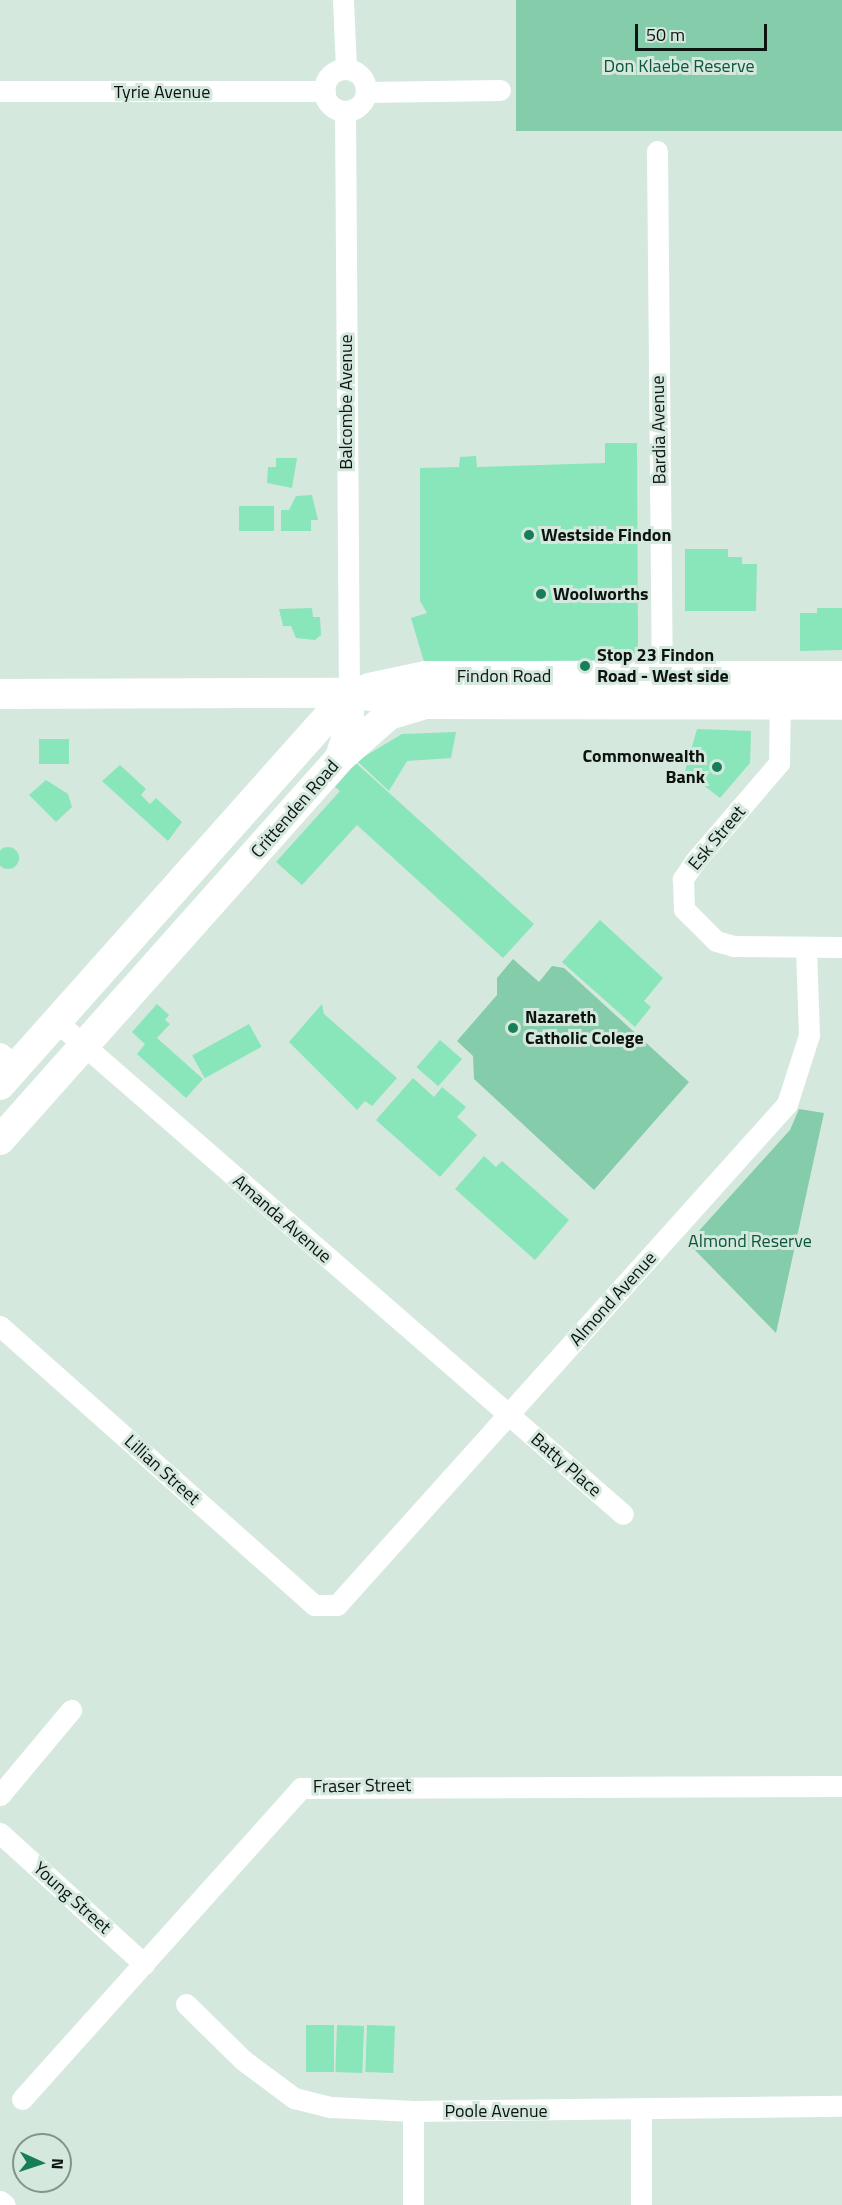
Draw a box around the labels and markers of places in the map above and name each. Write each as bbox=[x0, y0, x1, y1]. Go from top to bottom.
place label: Westside Findon bbox=[541, 524, 671, 546]
marker: Westside Findon bbox=[522, 528, 536, 542]
place label: Woolworths bbox=[553, 583, 649, 605]
marker: Woolworths bbox=[534, 587, 548, 601]
place label: Stop 23 Findon Road - West side bbox=[597, 645, 729, 688]
marker: Stop 23 Findon Road - West side bbox=[578, 659, 592, 673]
place label: Commonwealth Bank bbox=[582, 746, 705, 789]
marker: Commonwealth Bank bbox=[710, 760, 724, 774]
place label: Nazareth Catholic Colege bbox=[525, 1007, 644, 1050]
marker: Nazareth Catholic Colege bbox=[506, 1021, 520, 1035]

